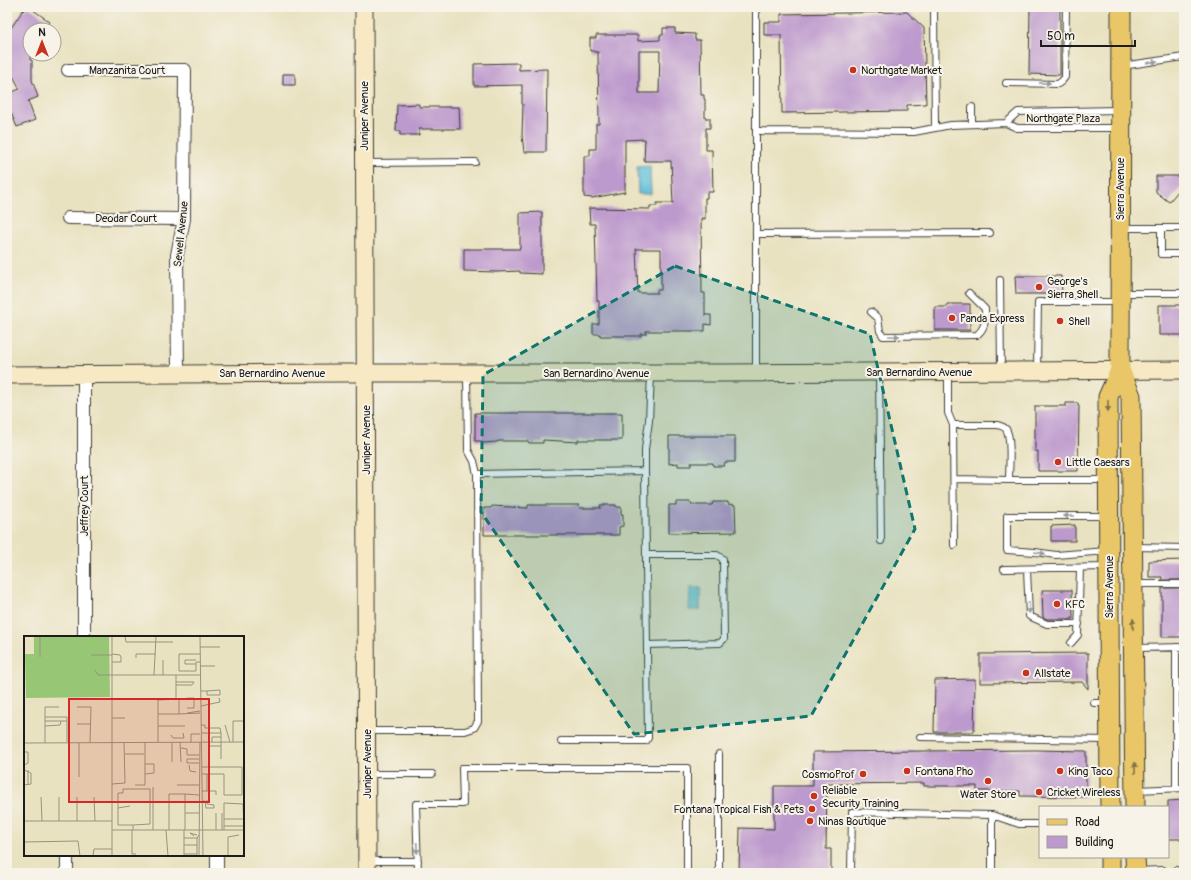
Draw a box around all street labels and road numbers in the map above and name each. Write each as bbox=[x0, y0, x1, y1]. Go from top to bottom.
street label: Manzanita Court bbox=[89, 64, 166, 77]
street label: Juniper Avenue bbox=[358, 81, 371, 151]
street label: Northgate Plaza bbox=[1026, 112, 1100, 125]
street label: Sierra Avenue bbox=[1114, 157, 1127, 220]
street label: Sewell Avenue bbox=[171, 200, 191, 268]
street label: Deodar Court bbox=[95, 212, 157, 225]
street label: San Bernardino Avenue bbox=[866, 366, 973, 379]
street label: San Bernardino Avenue bbox=[219, 367, 326, 380]
street label: San Bernardino Avenue bbox=[543, 367, 650, 380]
street label: Juniper Avenue bbox=[360, 405, 373, 475]
street label: Jeffrey Court bbox=[78, 475, 91, 536]
street label: Sierra Avenue bbox=[1103, 555, 1116, 618]
street label: Juniper Avenue bbox=[361, 729, 374, 799]

